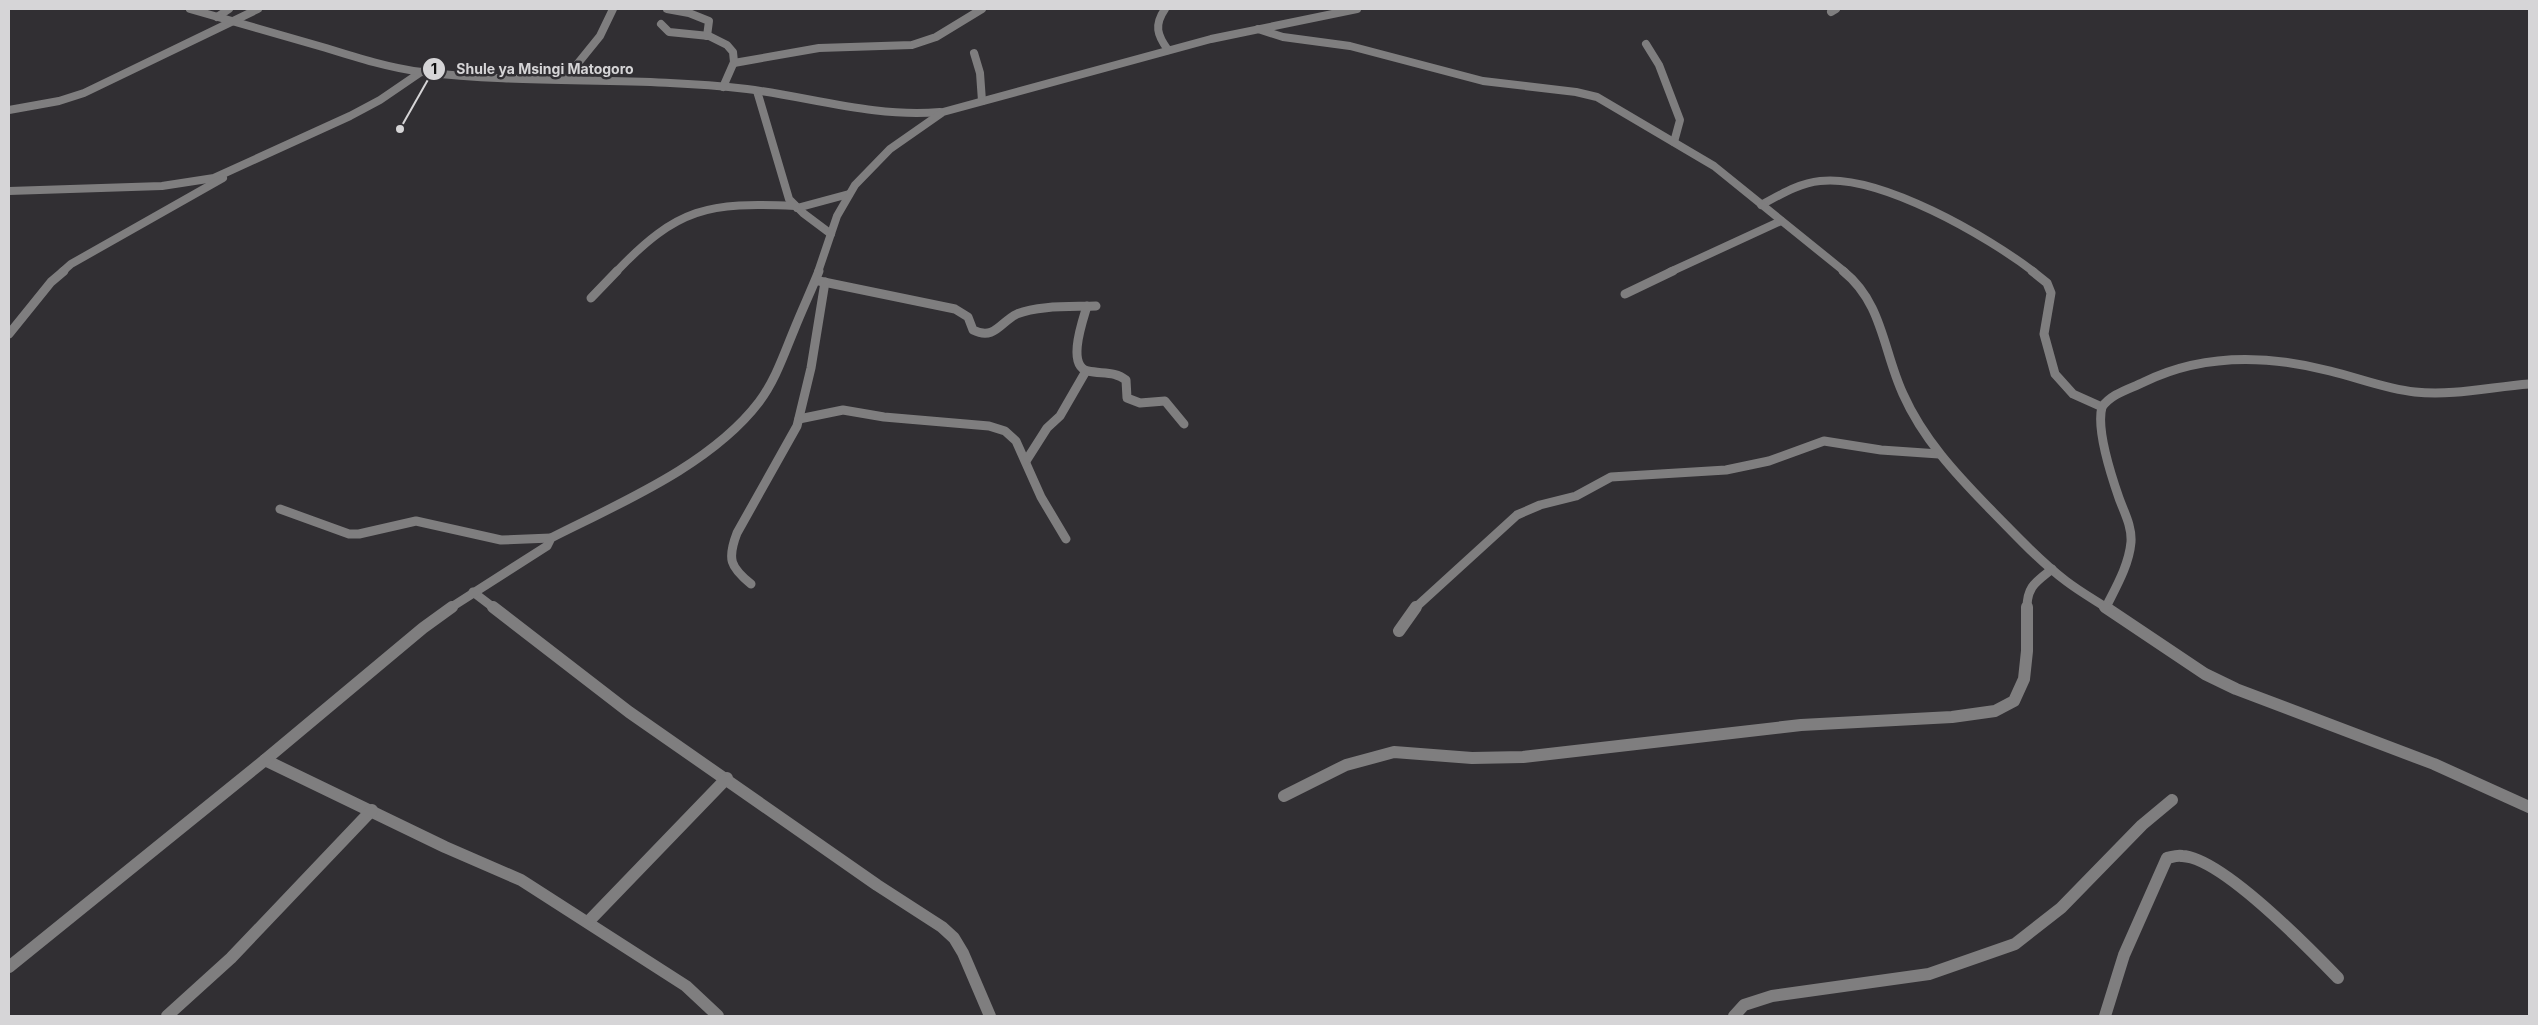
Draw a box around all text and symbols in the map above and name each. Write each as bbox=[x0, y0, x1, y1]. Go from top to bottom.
callout: Shule ya Msingi Matogoro bbox=[422, 55, 644, 84]
text: 1 bbox=[431, 59, 437, 78]
text: Shule ya Msingi Matogoro bbox=[456, 60, 634, 77]

